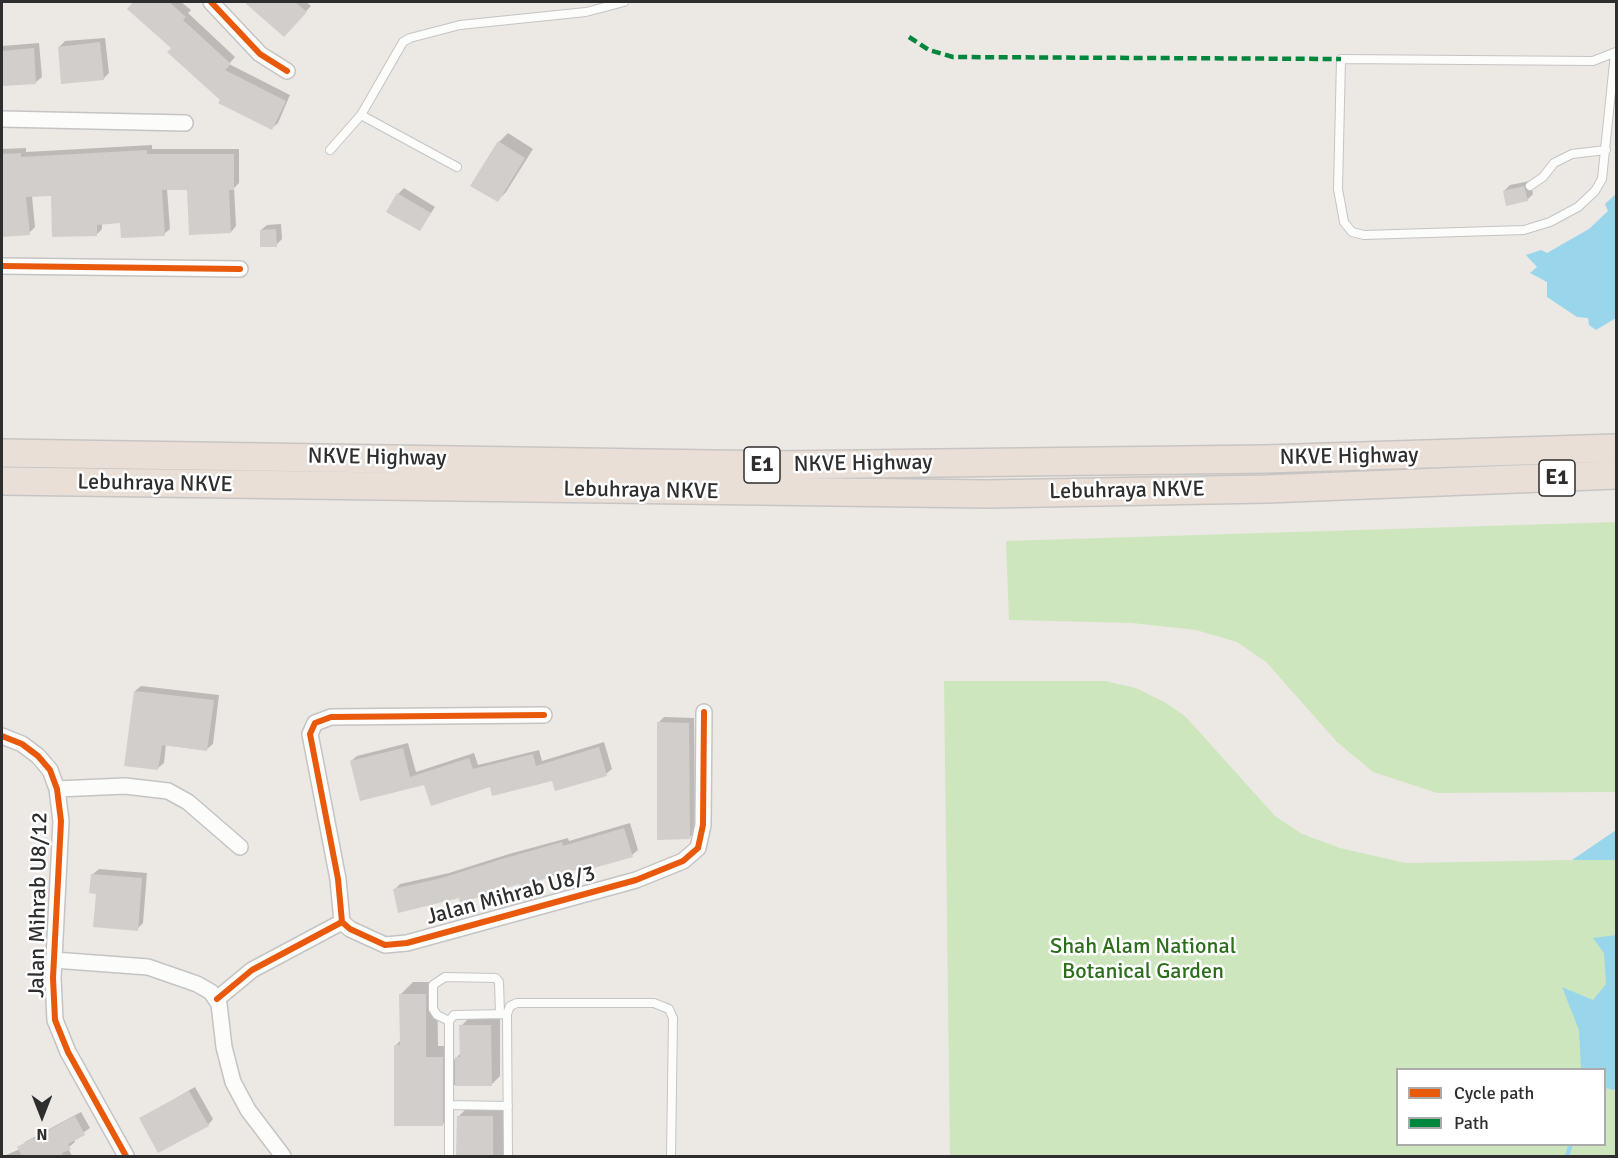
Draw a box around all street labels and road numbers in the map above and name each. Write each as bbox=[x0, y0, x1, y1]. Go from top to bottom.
street label: NKVE Highway bbox=[1279, 443, 1419, 471]
street label: NKVE Highway bbox=[307, 444, 447, 472]
road number: E1 bbox=[744, 447, 780, 483]
street label: NKVE Highway bbox=[793, 450, 933, 478]
road number: E1 bbox=[1539, 460, 1575, 496]
street label: Lebuhraya NKVE bbox=[77, 469, 233, 499]
street label: Lebuhraya NKVE bbox=[563, 476, 719, 506]
street label: Lebuhraya NKVE bbox=[1049, 476, 1205, 506]
street label: Jalan Mihrab U8/12 bbox=[24, 812, 54, 998]
street label: Jalan Mihrab U8/3 bbox=[424, 861, 598, 931]

